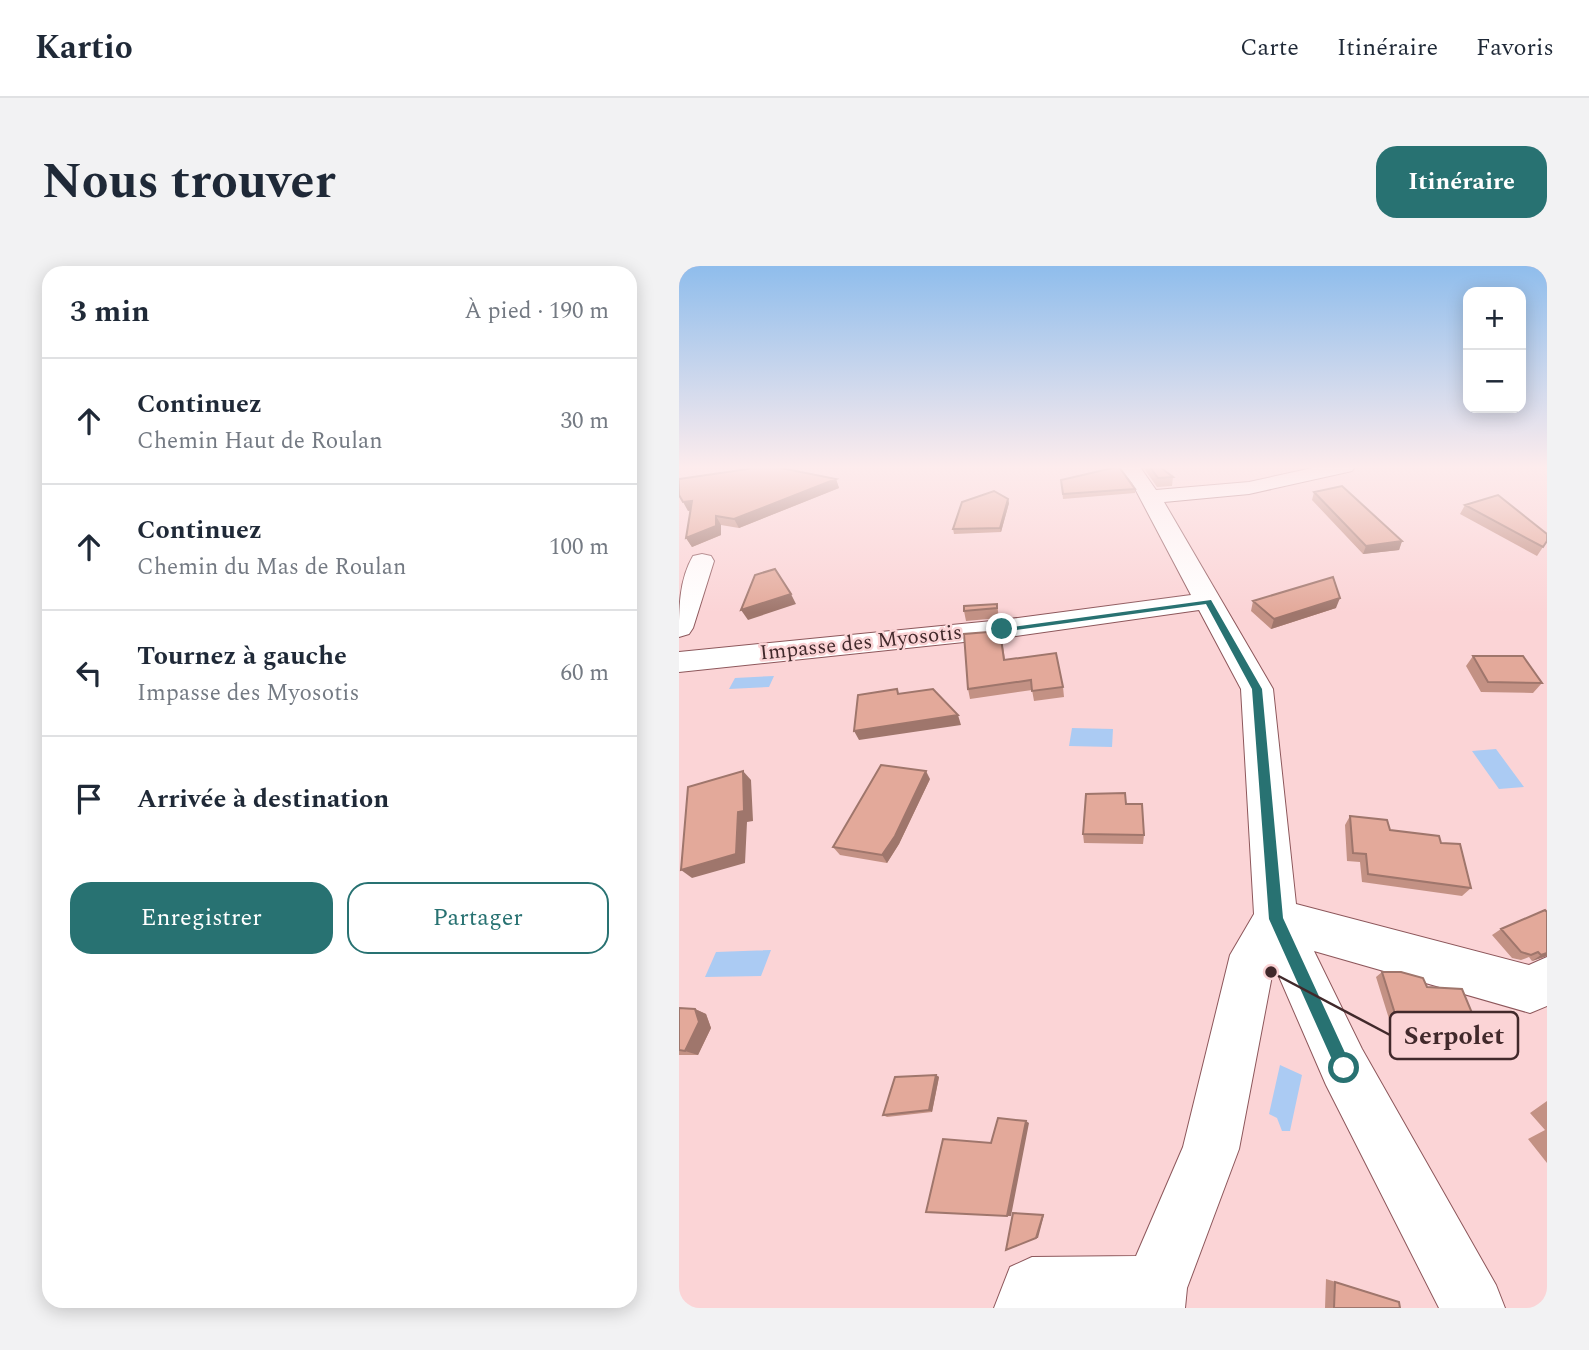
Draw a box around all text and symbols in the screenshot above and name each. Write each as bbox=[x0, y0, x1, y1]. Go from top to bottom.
text: Kartio bbox=[35, 23, 133, 73]
text: Carte bbox=[1240, 30, 1299, 66]
text: Itinéraire bbox=[1337, 30, 1438, 66]
text: Favoris bbox=[1476, 30, 1554, 66]
text: Nous trouver bbox=[42, 145, 335, 220]
button: Itinéraire bbox=[1376, 146, 1547, 218]
map controls bbox=[1463, 287, 1526, 413]
button: + bbox=[1463, 287, 1526, 350]
text: 3 min bbox=[70, 289, 150, 335]
text: À pied · 190 m bbox=[464, 294, 609, 329]
button: − bbox=[1463, 350, 1526, 413]
text: Continuez bbox=[137, 384, 262, 424]
icon: ahead bbox=[70, 402, 108, 440]
text: 30 m bbox=[560, 404, 609, 439]
text: Chemin Haut de Roulan bbox=[137, 424, 383, 459]
text: Continuez bbox=[137, 510, 262, 550]
icon: ahead bbox=[70, 528, 108, 566]
text: 100 m bbox=[549, 530, 609, 565]
text: Chemin du Mas de Roulan bbox=[137, 550, 406, 585]
route end bbox=[986, 613, 1017, 644]
street label: Impasse des Myosotis bbox=[758, 616, 964, 670]
text: Tournez à gauche bbox=[137, 636, 347, 676]
icon: left bbox=[70, 654, 108, 692]
text: 60 m bbox=[560, 656, 609, 691]
text: Impasse des Myosotis bbox=[137, 676, 360, 711]
text: Arrivée à destination bbox=[137, 779, 389, 819]
icon: arrive bbox=[70, 780, 108, 818]
button: Enregistrer bbox=[70, 882, 333, 954]
button: Partager bbox=[347, 882, 609, 954]
callout: Serpolet bbox=[1390, 1012, 1518, 1059]
text: Serpolet bbox=[1404, 1016, 1504, 1056]
route start bbox=[1328, 1052, 1359, 1083]

